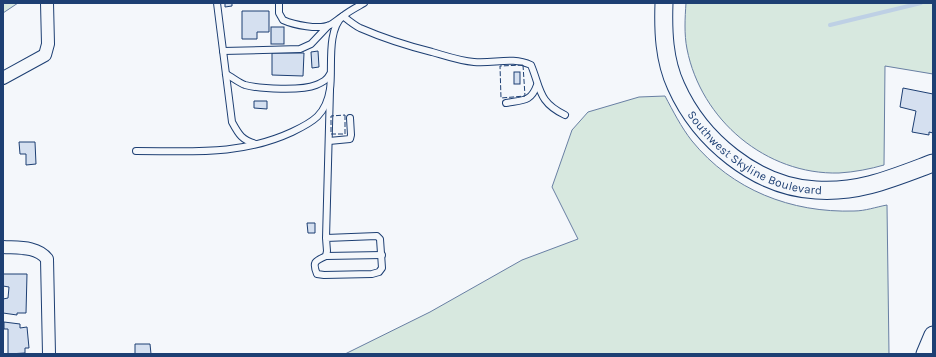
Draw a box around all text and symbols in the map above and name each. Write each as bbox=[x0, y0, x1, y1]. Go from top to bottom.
street label: Southwest Skyline Boulevard bbox=[685, 108, 823, 197]

